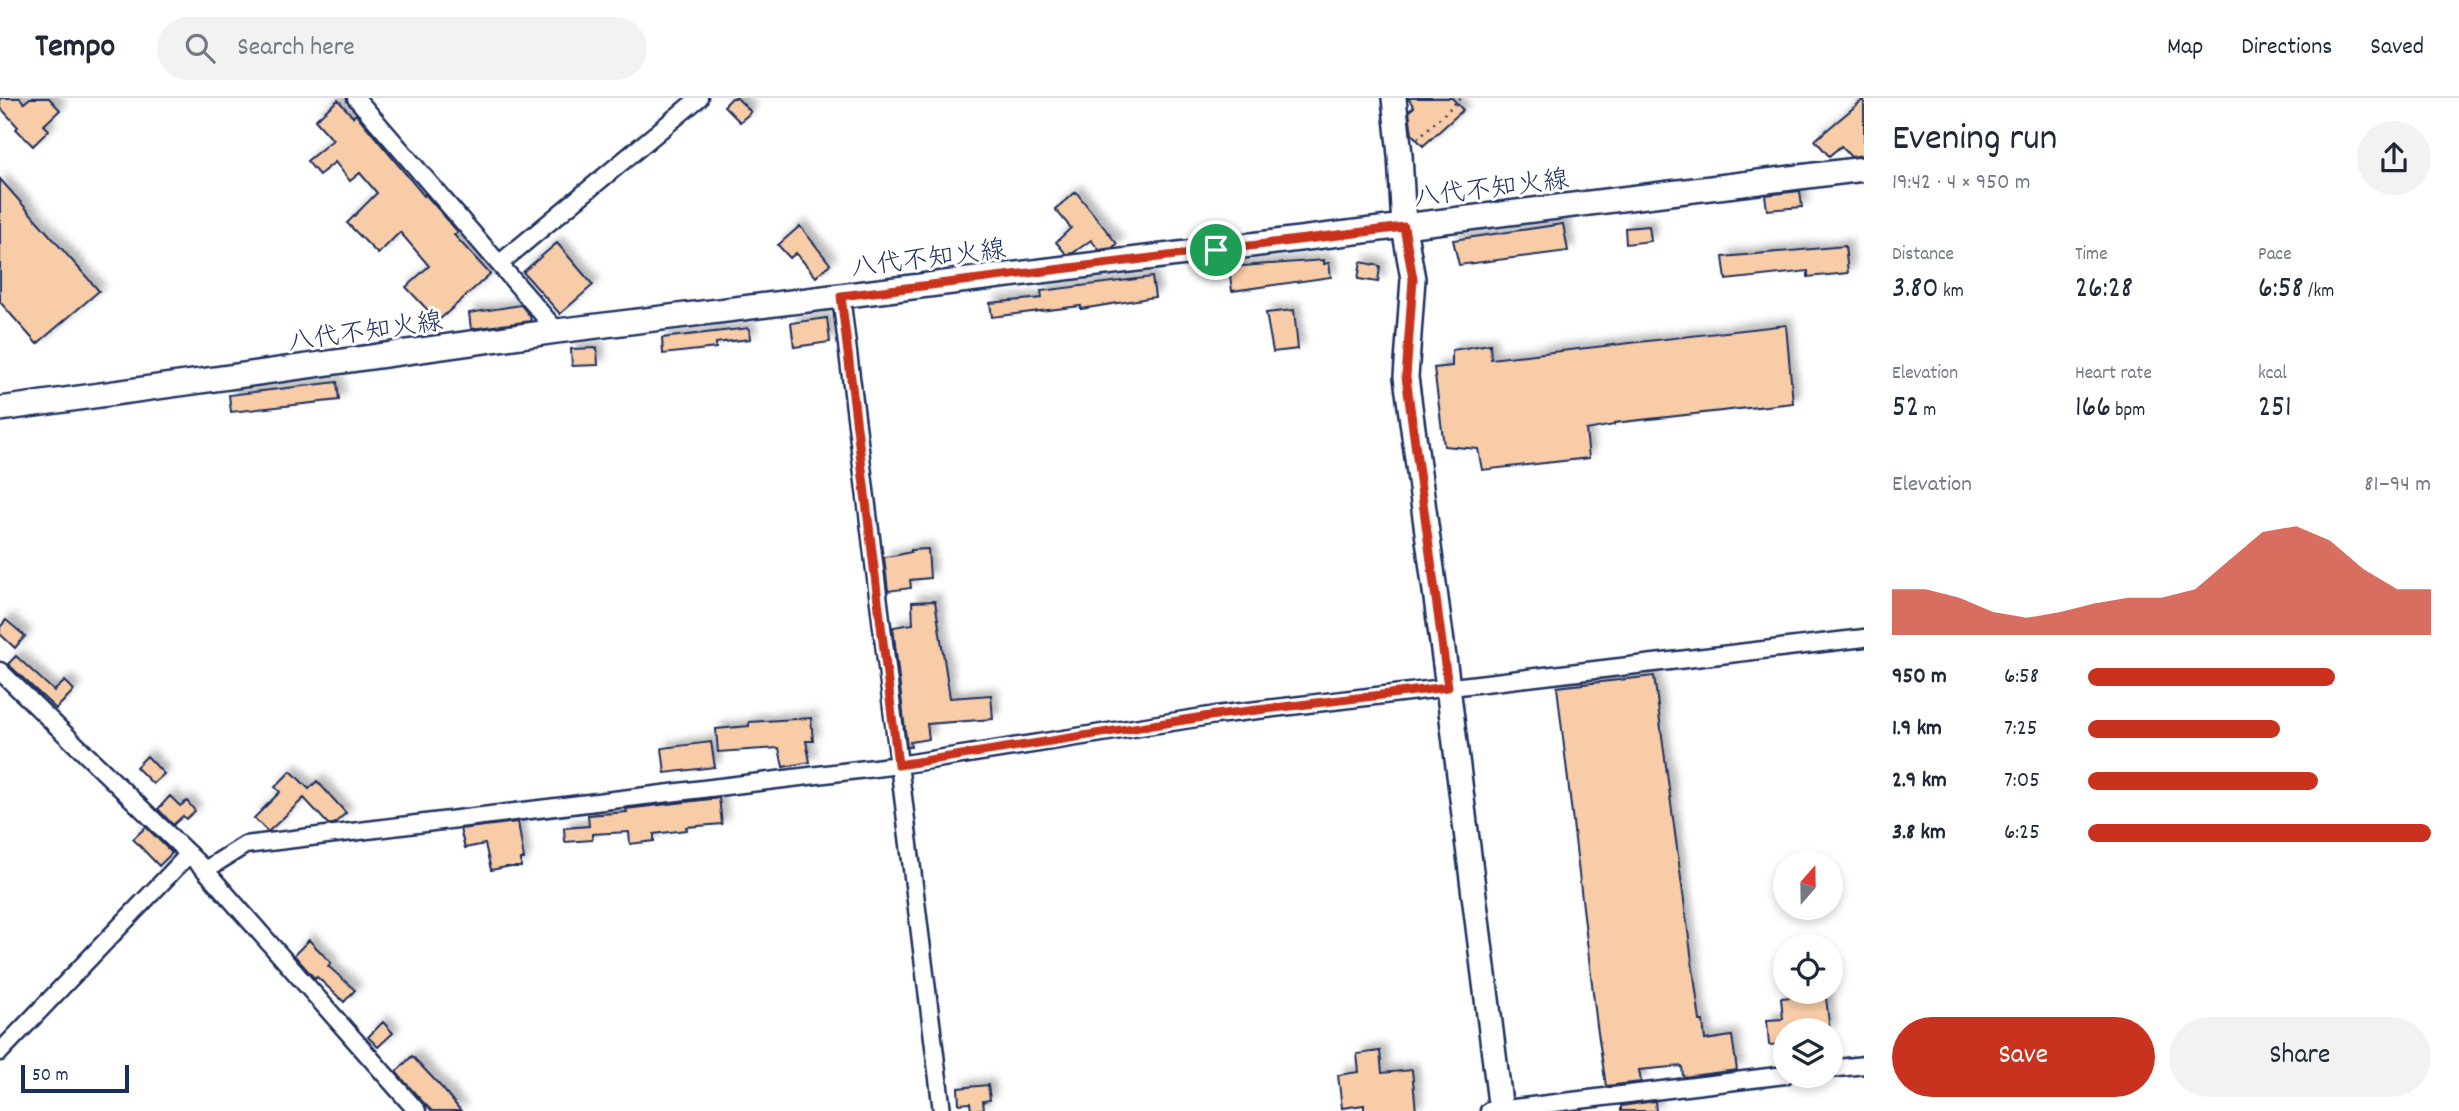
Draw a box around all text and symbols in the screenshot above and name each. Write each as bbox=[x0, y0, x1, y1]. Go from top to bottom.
search box bbox=[157, 17, 647, 80]
text: Tempo bbox=[35, 25, 115, 72]
icon: search bbox=[181, 29, 219, 67]
text: Search here bbox=[237, 30, 355, 67]
text: Map bbox=[2167, 31, 2203, 65]
text: Directions bbox=[2241, 31, 2332, 65]
text: Saved bbox=[2370, 31, 2424, 65]
text: Evening run bbox=[1892, 113, 2057, 168]
button: share bbox=[2357, 121, 2431, 195]
street label: 八代不知火線 bbox=[1412, 163, 1571, 218]
text: 19:42 · 4 × 950 m bbox=[1892, 167, 2031, 200]
pin bbox=[1186, 220, 1246, 280]
icon: arrive bbox=[1197, 231, 1235, 269]
street label: 八代不知火線 bbox=[849, 233, 1008, 288]
text: Distance bbox=[1892, 242, 1954, 269]
text: Time bbox=[2075, 242, 2108, 269]
text: Pace bbox=[2258, 242, 2292, 269]
text: 3.80 bbox=[1892, 269, 1939, 312]
text: 26:28 bbox=[2075, 269, 2133, 312]
text: 6:58 bbox=[2258, 269, 2304, 312]
text: km bbox=[1939, 279, 1964, 306]
text: /km bbox=[2304, 279, 2334, 306]
street label: 八代不知火線 bbox=[286, 304, 445, 363]
text: Elevation bbox=[1892, 361, 1958, 388]
text: Heart rate bbox=[2075, 361, 2152, 388]
text: kcal bbox=[2258, 361, 2287, 388]
text: 52 bbox=[1892, 388, 1919, 431]
text: 166 bbox=[2075, 388, 2111, 431]
text: 251 bbox=[2258, 388, 2292, 431]
text: m bbox=[1919, 398, 1936, 425]
text: bpm bbox=[2111, 398, 2145, 425]
text: Elevation bbox=[1892, 469, 1972, 502]
text: 81–94 m bbox=[2364, 469, 2431, 502]
text: 950 m bbox=[1892, 661, 1947, 694]
text: 6:58 bbox=[2004, 661, 2039, 694]
text: 1.9 km bbox=[1892, 713, 1942, 746]
text: 7:25 bbox=[2004, 713, 2037, 746]
text: 2.9 km bbox=[1892, 765, 1947, 798]
text: 7:05 bbox=[2004, 765, 2040, 798]
text: 3.8 km bbox=[1892, 817, 1946, 850]
text: 6:25 bbox=[2004, 817, 2040, 850]
north arrow bbox=[1773, 850, 1843, 920]
map controls bbox=[1773, 850, 1843, 1088]
button: locate bbox=[1773, 934, 1843, 1004]
button: Save bbox=[1892, 1017, 2155, 1097]
button: Share bbox=[2169, 1017, 2431, 1097]
button: layers bbox=[1773, 1018, 1843, 1088]
scale bar bbox=[21, 1062, 130, 1094]
text: 50 m bbox=[32, 1063, 69, 1090]

